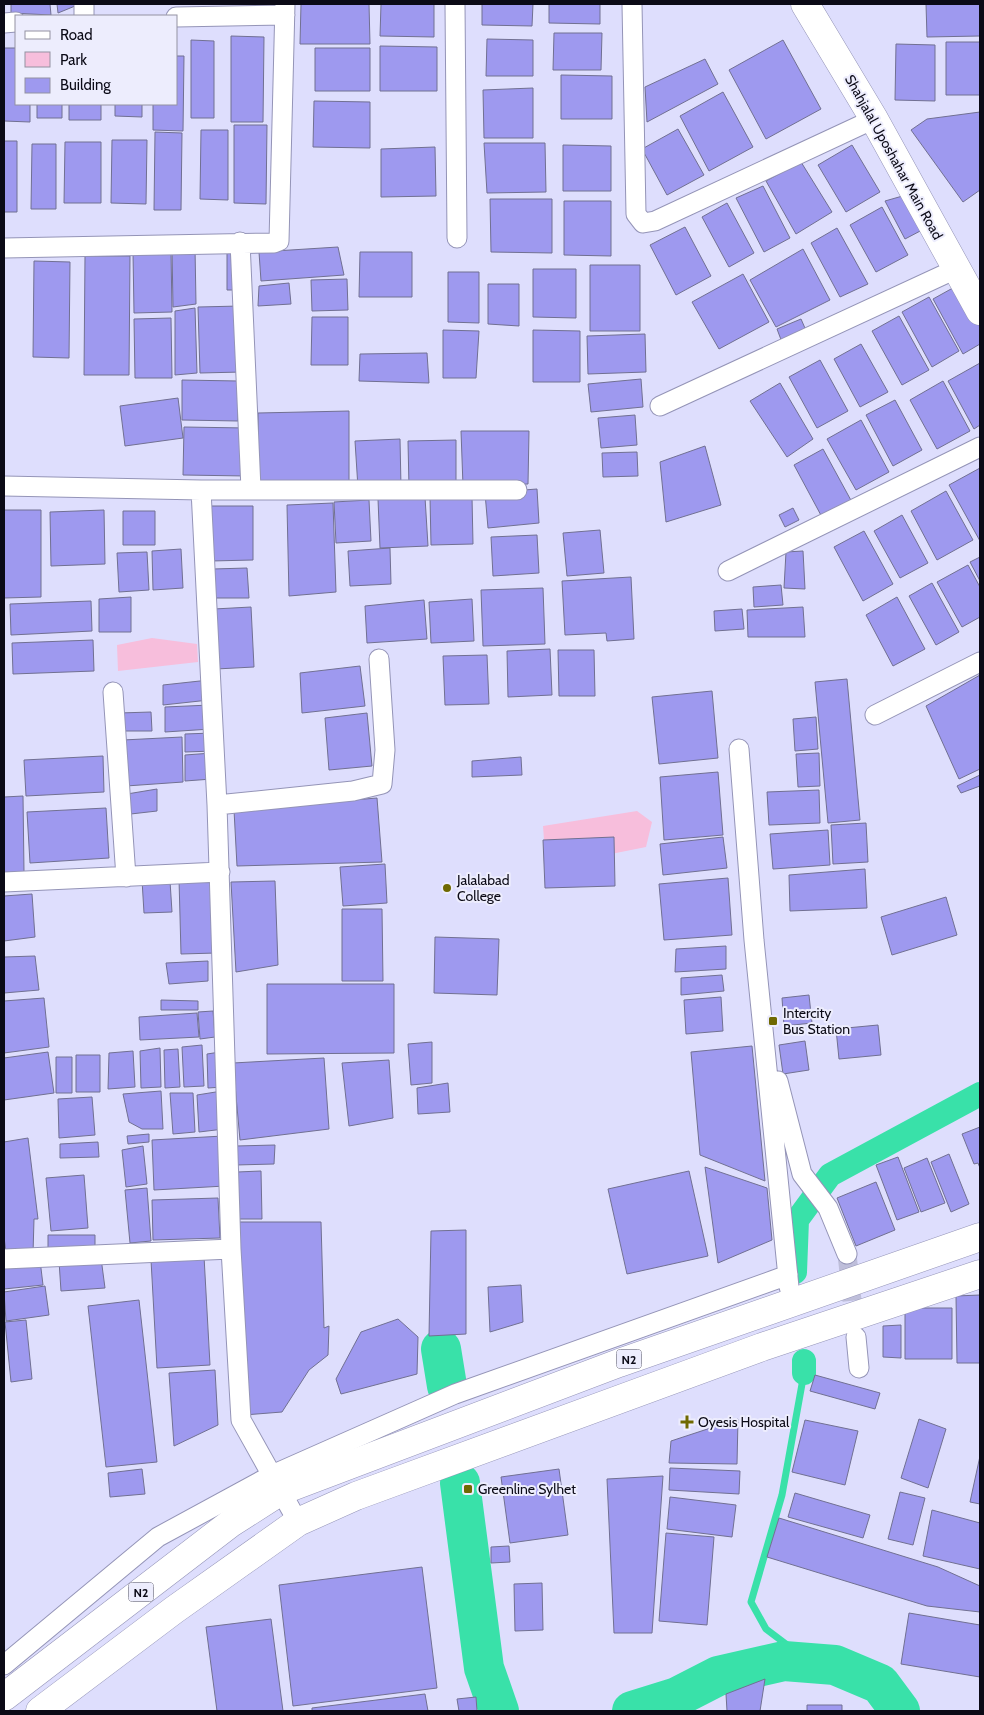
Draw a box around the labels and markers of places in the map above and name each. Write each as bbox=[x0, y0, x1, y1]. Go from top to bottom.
place label: Jalalabad College bbox=[456, 871, 509, 905]
marker: Jalalabad College bbox=[441, 882, 453, 894]
place label: Intercity Bus Station bbox=[783, 1004, 850, 1038]
marker: Intercity Bus Station bbox=[767, 1015, 779, 1027]
place label: Oyesis Hospital bbox=[698, 1413, 790, 1431]
marker: Oyesis Hospital bbox=[680, 1415, 694, 1429]
place label: Greenline Sylhet bbox=[478, 1480, 576, 1498]
marker: Greenline Sylhet bbox=[462, 1483, 474, 1495]

